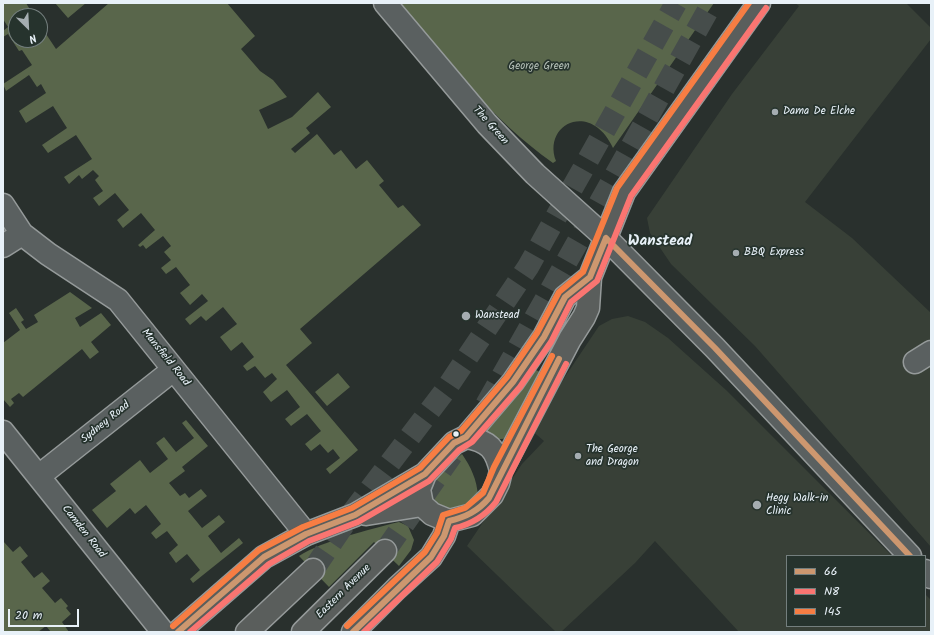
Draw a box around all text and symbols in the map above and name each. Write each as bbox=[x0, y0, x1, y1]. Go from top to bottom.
north arrow bbox=[8, 8, 48, 48]
text: N bbox=[26, 28, 39, 48]
park label: George Green bbox=[508, 60, 570, 74]
street label: The Green bbox=[469, 104, 511, 148]
place label: Dama De Elche bbox=[783, 105, 855, 119]
marker: Dama De Elche bbox=[770, 107, 780, 117]
district label: Wanstead bbox=[628, 233, 692, 251]
place label: BBQ Express bbox=[744, 246, 804, 260]
marker: BBQ Express bbox=[731, 248, 741, 258]
place label: Wanstead bbox=[475, 309, 519, 323]
marker: Wanstead bbox=[460, 310, 472, 322]
street label: Mansfield Road bbox=[138, 327, 192, 389]
street label: Sydney Road bbox=[79, 399, 133, 447]
unlabelled marker bbox=[451, 429, 461, 439]
place label: The George and Dragon bbox=[586, 443, 639, 469]
marker: The George and Dragon bbox=[573, 451, 583, 461]
place label: Hegy Walk-in Clinic bbox=[766, 492, 828, 518]
marker: Hegy Walk-in Clinic bbox=[751, 499, 763, 511]
street label: Camden Road bbox=[58, 503, 108, 561]
legend bbox=[786, 555, 926, 627]
street label: Eastern Avenue bbox=[314, 562, 374, 622]
text: 66 bbox=[824, 562, 837, 581]
text: N8 bbox=[824, 582, 839, 601]
scale bar bbox=[10, 601, 81, 627]
text: 145 bbox=[824, 602, 841, 621]
text: 20 m bbox=[15, 606, 42, 625]

